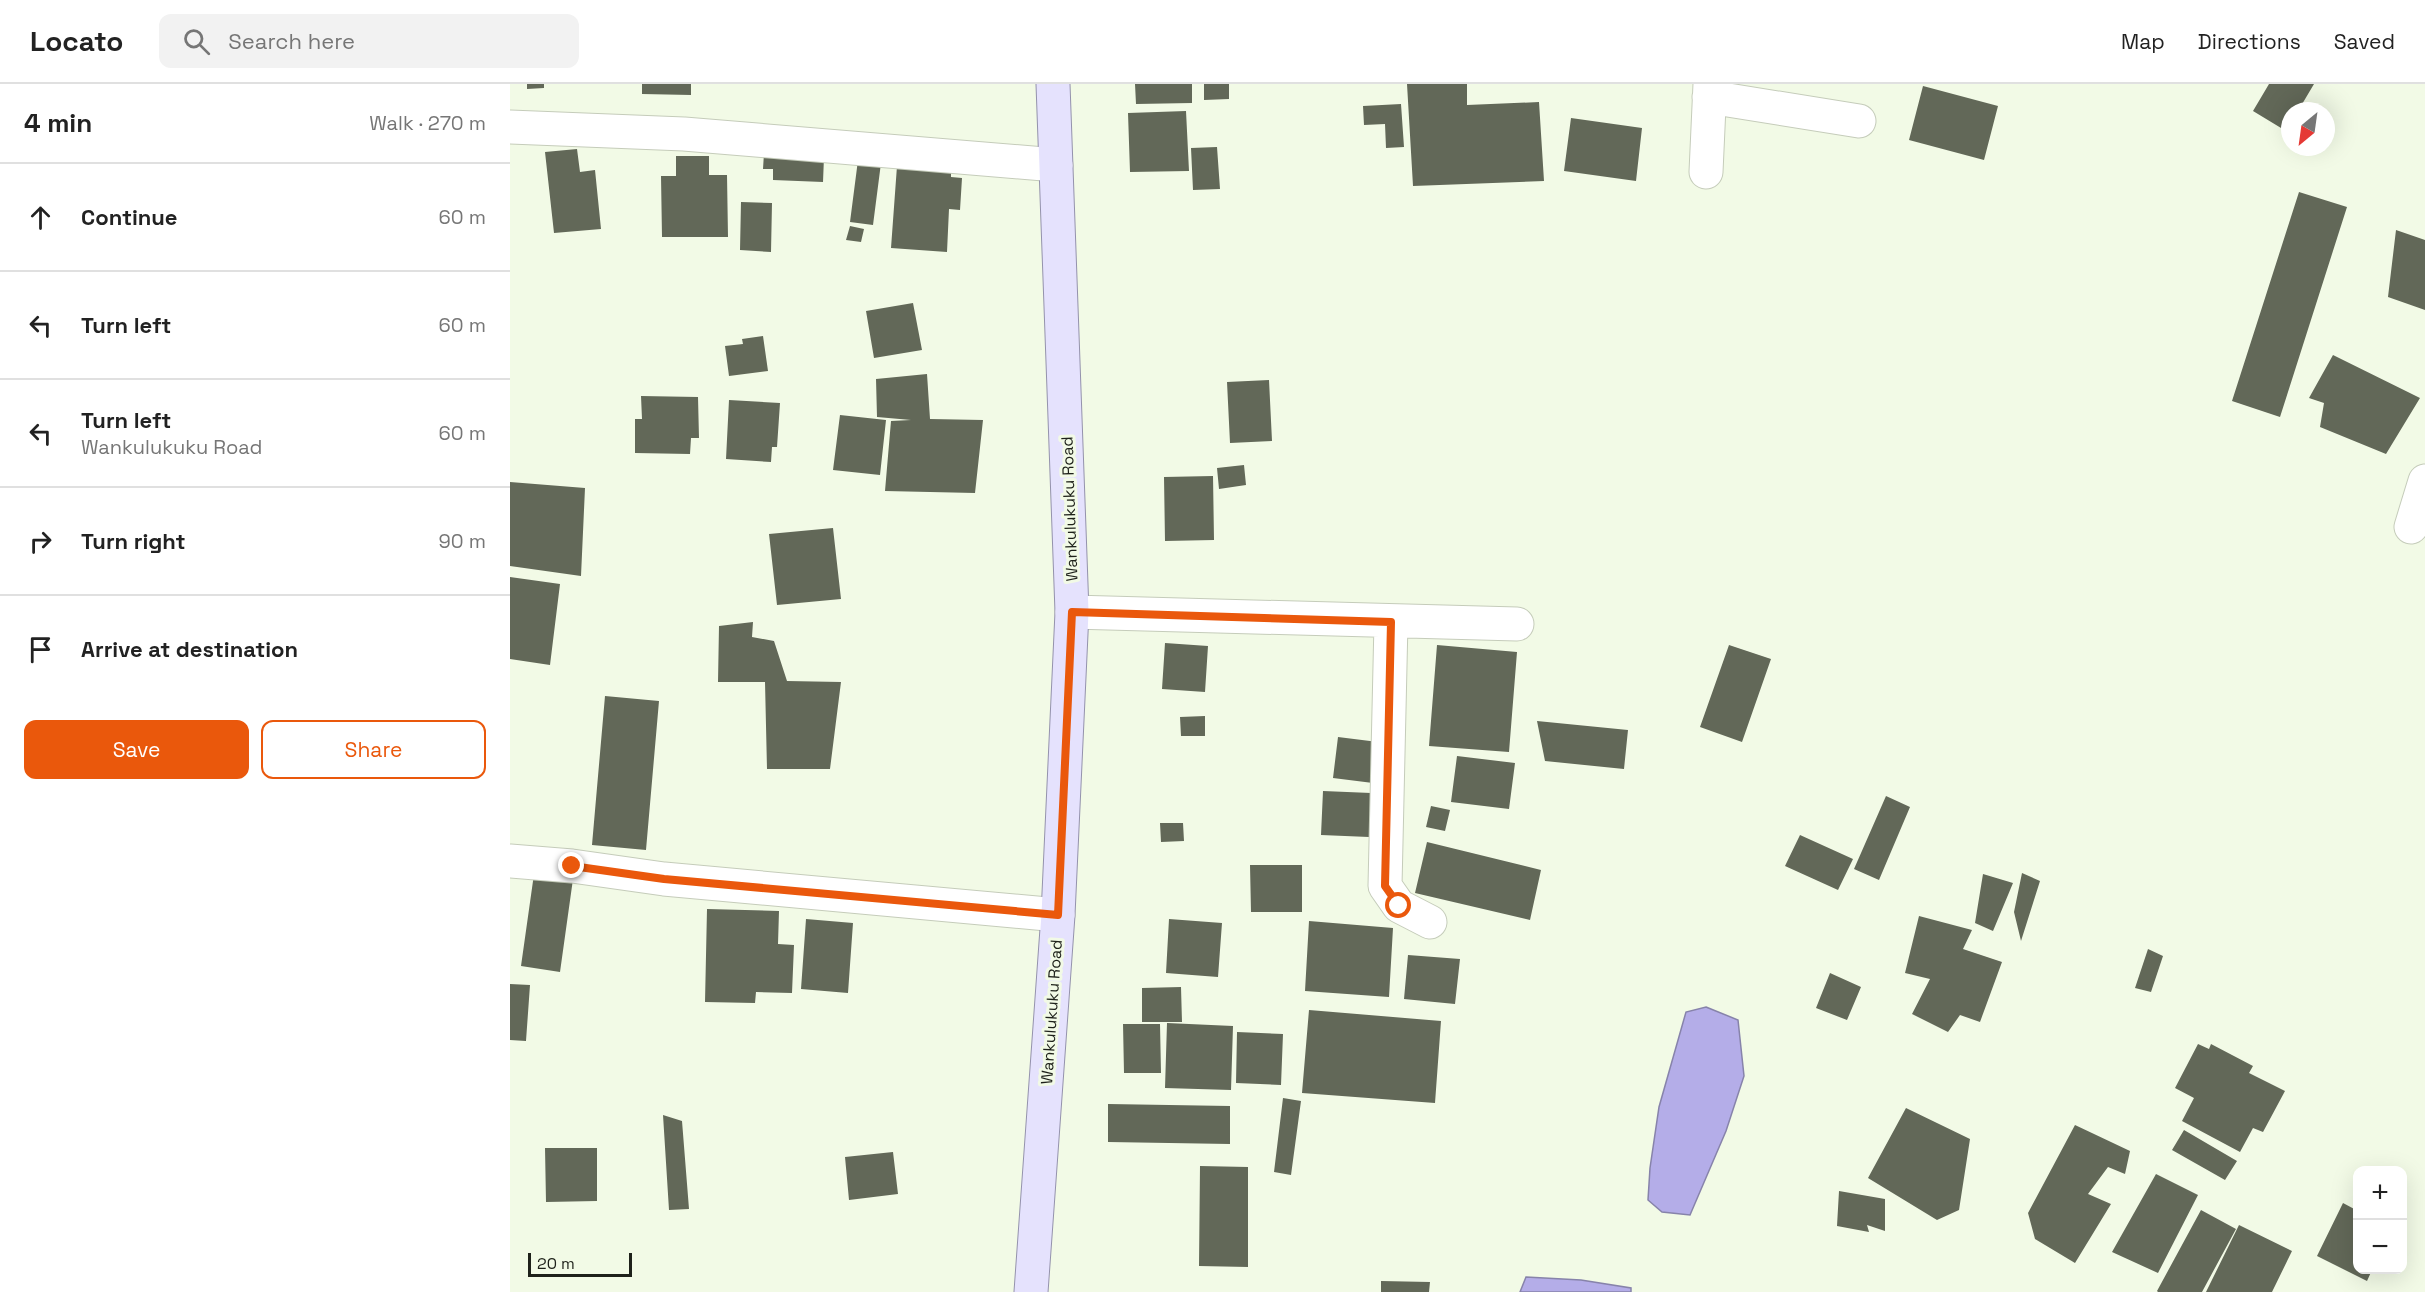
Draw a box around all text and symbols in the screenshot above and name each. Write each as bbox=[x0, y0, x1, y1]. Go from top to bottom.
search box bbox=[159, 14, 579, 68]
text: Locato bbox=[30, 23, 123, 59]
icon: search bbox=[180, 25, 213, 58]
text: Search here bbox=[228, 27, 355, 55]
text: Map bbox=[2121, 28, 2165, 55]
text: Directions bbox=[2198, 28, 2301, 55]
text: Saved bbox=[2334, 28, 2395, 55]
north arrow bbox=[2281, 102, 2335, 156]
text: 4 min bbox=[24, 106, 92, 140]
text: Walk · 270 m bbox=[369, 110, 486, 136]
icon: ahead bbox=[24, 201, 57, 234]
text: Continue bbox=[81, 203, 177, 231]
text: 60 m bbox=[439, 204, 486, 230]
icon: left bbox=[24, 309, 57, 342]
text: Turn left bbox=[81, 311, 171, 339]
text: 60 m bbox=[439, 312, 486, 338]
text: Turn left bbox=[81, 406, 171, 434]
icon: left bbox=[24, 417, 57, 450]
text: 60 m bbox=[439, 420, 486, 446]
text: Wankulukuku Road bbox=[81, 434, 262, 460]
street label: Wankulukuku Road bbox=[1056, 436, 1083, 582]
icon: right bbox=[24, 525, 57, 558]
text: Turn right bbox=[81, 527, 186, 555]
text: 90 m bbox=[439, 528, 486, 554]
icon: arrive bbox=[24, 633, 57, 666]
text: Arrive at destination bbox=[81, 635, 298, 663]
button: Save bbox=[24, 720, 249, 779]
button: Share bbox=[261, 720, 486, 779]
route end bbox=[558, 852, 584, 878]
route start bbox=[1385, 892, 1411, 918]
street label: Wankulukuku Road bbox=[1036, 939, 1067, 1085]
map controls bbox=[2353, 1166, 2407, 1274]
button: + bbox=[2353, 1166, 2407, 1220]
button: − bbox=[2353, 1220, 2407, 1274]
scale bar bbox=[528, 1250, 632, 1278]
text: 20 m bbox=[537, 1253, 575, 1274]

